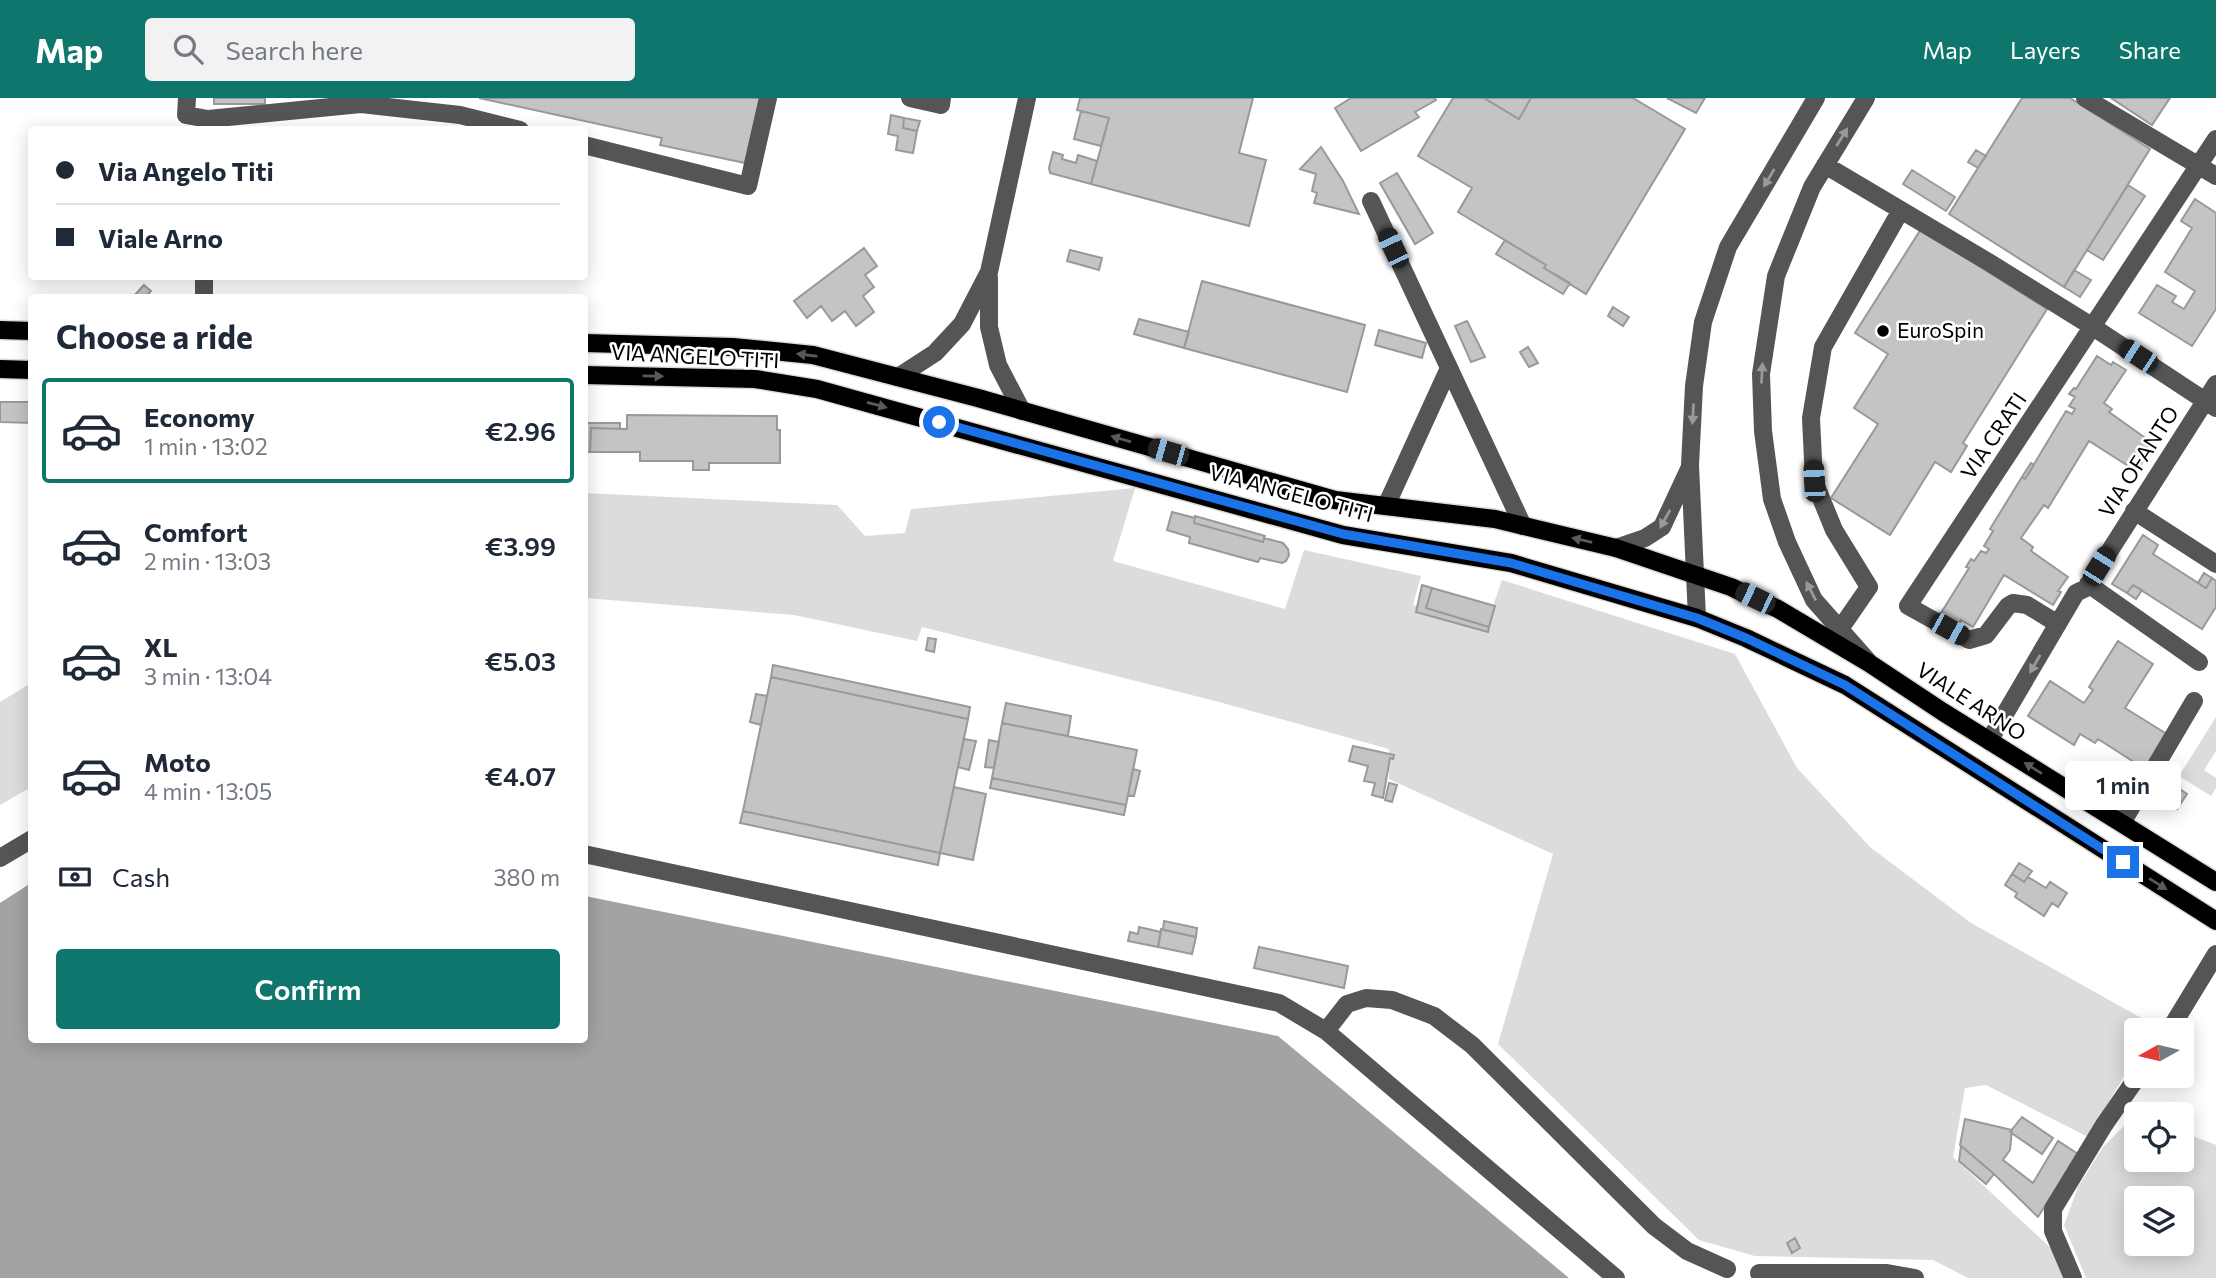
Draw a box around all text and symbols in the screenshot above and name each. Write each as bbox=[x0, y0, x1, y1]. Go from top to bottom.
search box bbox=[145, 18, 635, 81]
text: Map bbox=[35, 29, 103, 70]
icon: search bbox=[169, 30, 207, 68]
text: Search here bbox=[225, 34, 363, 65]
text: Map bbox=[1923, 35, 1972, 64]
text: Layers bbox=[2010, 35, 2081, 64]
text: Share bbox=[2119, 35, 2181, 64]
one-way arrow bbox=[1836, 128, 1849, 147]
text: Via Angelo Titi bbox=[98, 155, 274, 186]
one-way arrow bbox=[1763, 168, 1775, 187]
text: Viale Arno bbox=[98, 222, 223, 253]
car bbox=[1375, 225, 1412, 271]
text: Choose a ride bbox=[56, 316, 253, 356]
place label: EuroSpin bbox=[1897, 317, 1984, 342]
marker: EuroSpin bbox=[1875, 323, 1891, 339]
car bbox=[2115, 336, 2162, 376]
street label: VIA ANGELO TITI bbox=[610, 339, 780, 372]
one-way arrow bbox=[796, 349, 818, 360]
one-way arrow bbox=[1757, 361, 1768, 383]
one-way arrow bbox=[642, 370, 664, 382]
street label: VIA CRATI bbox=[1955, 387, 2031, 483]
icon: car bbox=[60, 399, 123, 462]
text: Economy bbox=[144, 401, 255, 432]
one-way arrow bbox=[867, 401, 888, 411]
street label: VIA OFANTO bbox=[2093, 401, 2183, 521]
one-way arrow bbox=[1687, 403, 1698, 425]
route start bbox=[923, 406, 955, 438]
text: €2.96 bbox=[485, 415, 556, 446]
text: 1 min · 13:02 bbox=[144, 432, 268, 460]
one-way arrow bbox=[1110, 433, 1132, 444]
car bbox=[1145, 436, 1192, 468]
street label: VIA ANGELO TITI bbox=[1207, 459, 1376, 526]
car bbox=[1803, 459, 1826, 503]
one-way arrow bbox=[1659, 509, 1671, 529]
icon: car bbox=[60, 514, 123, 577]
text: Comfort bbox=[144, 516, 247, 547]
text: €3.99 bbox=[485, 530, 556, 561]
one-way arrow bbox=[1571, 534, 1593, 545]
car bbox=[2079, 543, 2120, 589]
text: 2 min · 13:03 bbox=[144, 547, 271, 575]
car bbox=[1732, 579, 1779, 617]
one-way arrow bbox=[1805, 582, 1817, 601]
car bbox=[1926, 610, 1973, 648]
icon: car bbox=[60, 629, 123, 692]
text: XL bbox=[144, 631, 178, 662]
text: €5.03 bbox=[485, 645, 556, 676]
one-way arrow bbox=[2029, 654, 2041, 674]
street label: VIALE ARNO bbox=[1913, 656, 2031, 745]
text: 3 min · 13:04 bbox=[144, 662, 272, 690]
icon: car bbox=[60, 744, 123, 807]
text: Moto bbox=[144, 746, 211, 777]
text: €4.07 bbox=[485, 760, 556, 791]
callout: 1 min bbox=[2065, 760, 2181, 810]
one-way arrow bbox=[2024, 762, 2043, 775]
text: 1 min bbox=[2096, 771, 2150, 799]
text: 4 min · 13:05 bbox=[144, 777, 272, 805]
route end bbox=[2107, 846, 2139, 878]
icon: cash bbox=[56, 858, 94, 896]
text: Cash bbox=[112, 861, 170, 892]
text: 380 m bbox=[493, 863, 560, 891]
one-way arrow bbox=[2148, 878, 2168, 891]
button: Confirm bbox=[56, 949, 560, 1029]
north arrow bbox=[2124, 1018, 2194, 1088]
map controls bbox=[2124, 1018, 2194, 1256]
button: locate bbox=[2124, 1102, 2194, 1172]
button: layers bbox=[2124, 1186, 2194, 1256]

